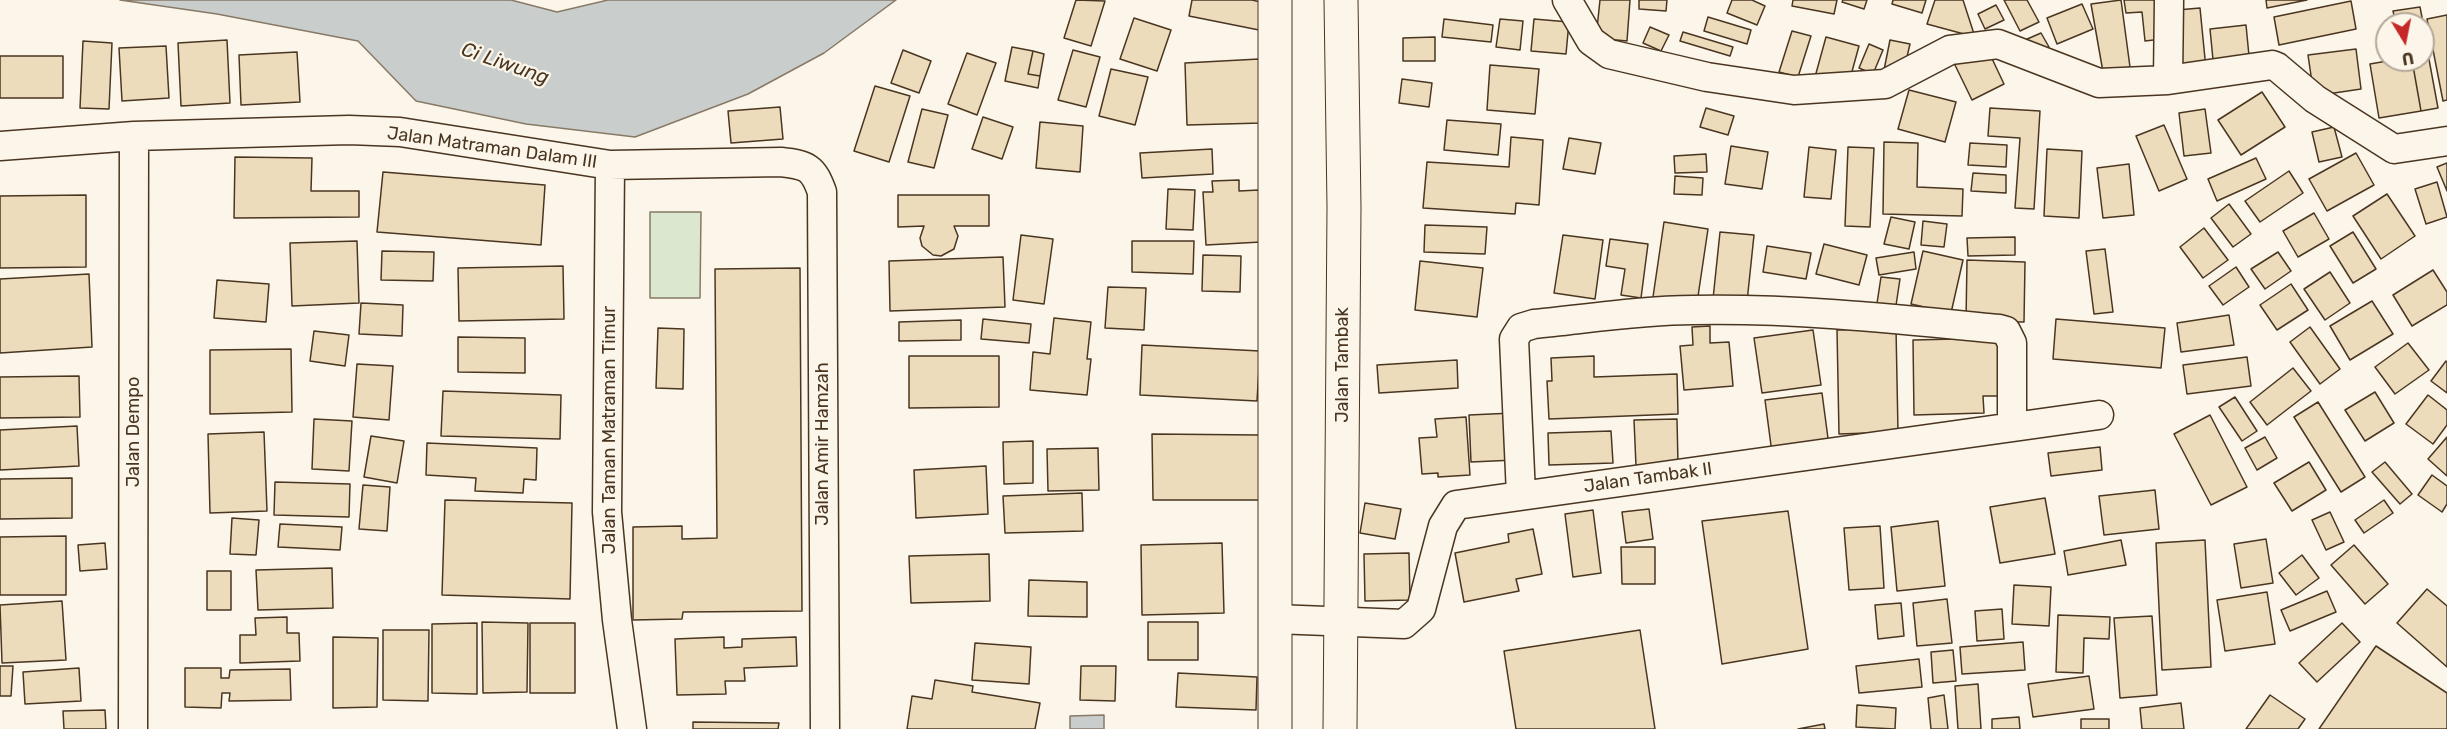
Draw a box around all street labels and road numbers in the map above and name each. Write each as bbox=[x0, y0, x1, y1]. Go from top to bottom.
street label: Jalan Matraman Dalam III bbox=[386, 123, 598, 173]
street label: Jalan Taman Matraman Timur bbox=[599, 306, 621, 554]
street label: Jalan Tambak bbox=[1332, 307, 1354, 423]
street label: Jalan Amir Hamzah bbox=[812, 362, 834, 526]
street label: Jalan Dempo bbox=[123, 377, 145, 487]
street label: Jalan Tambak II bbox=[1582, 458, 1714, 498]

